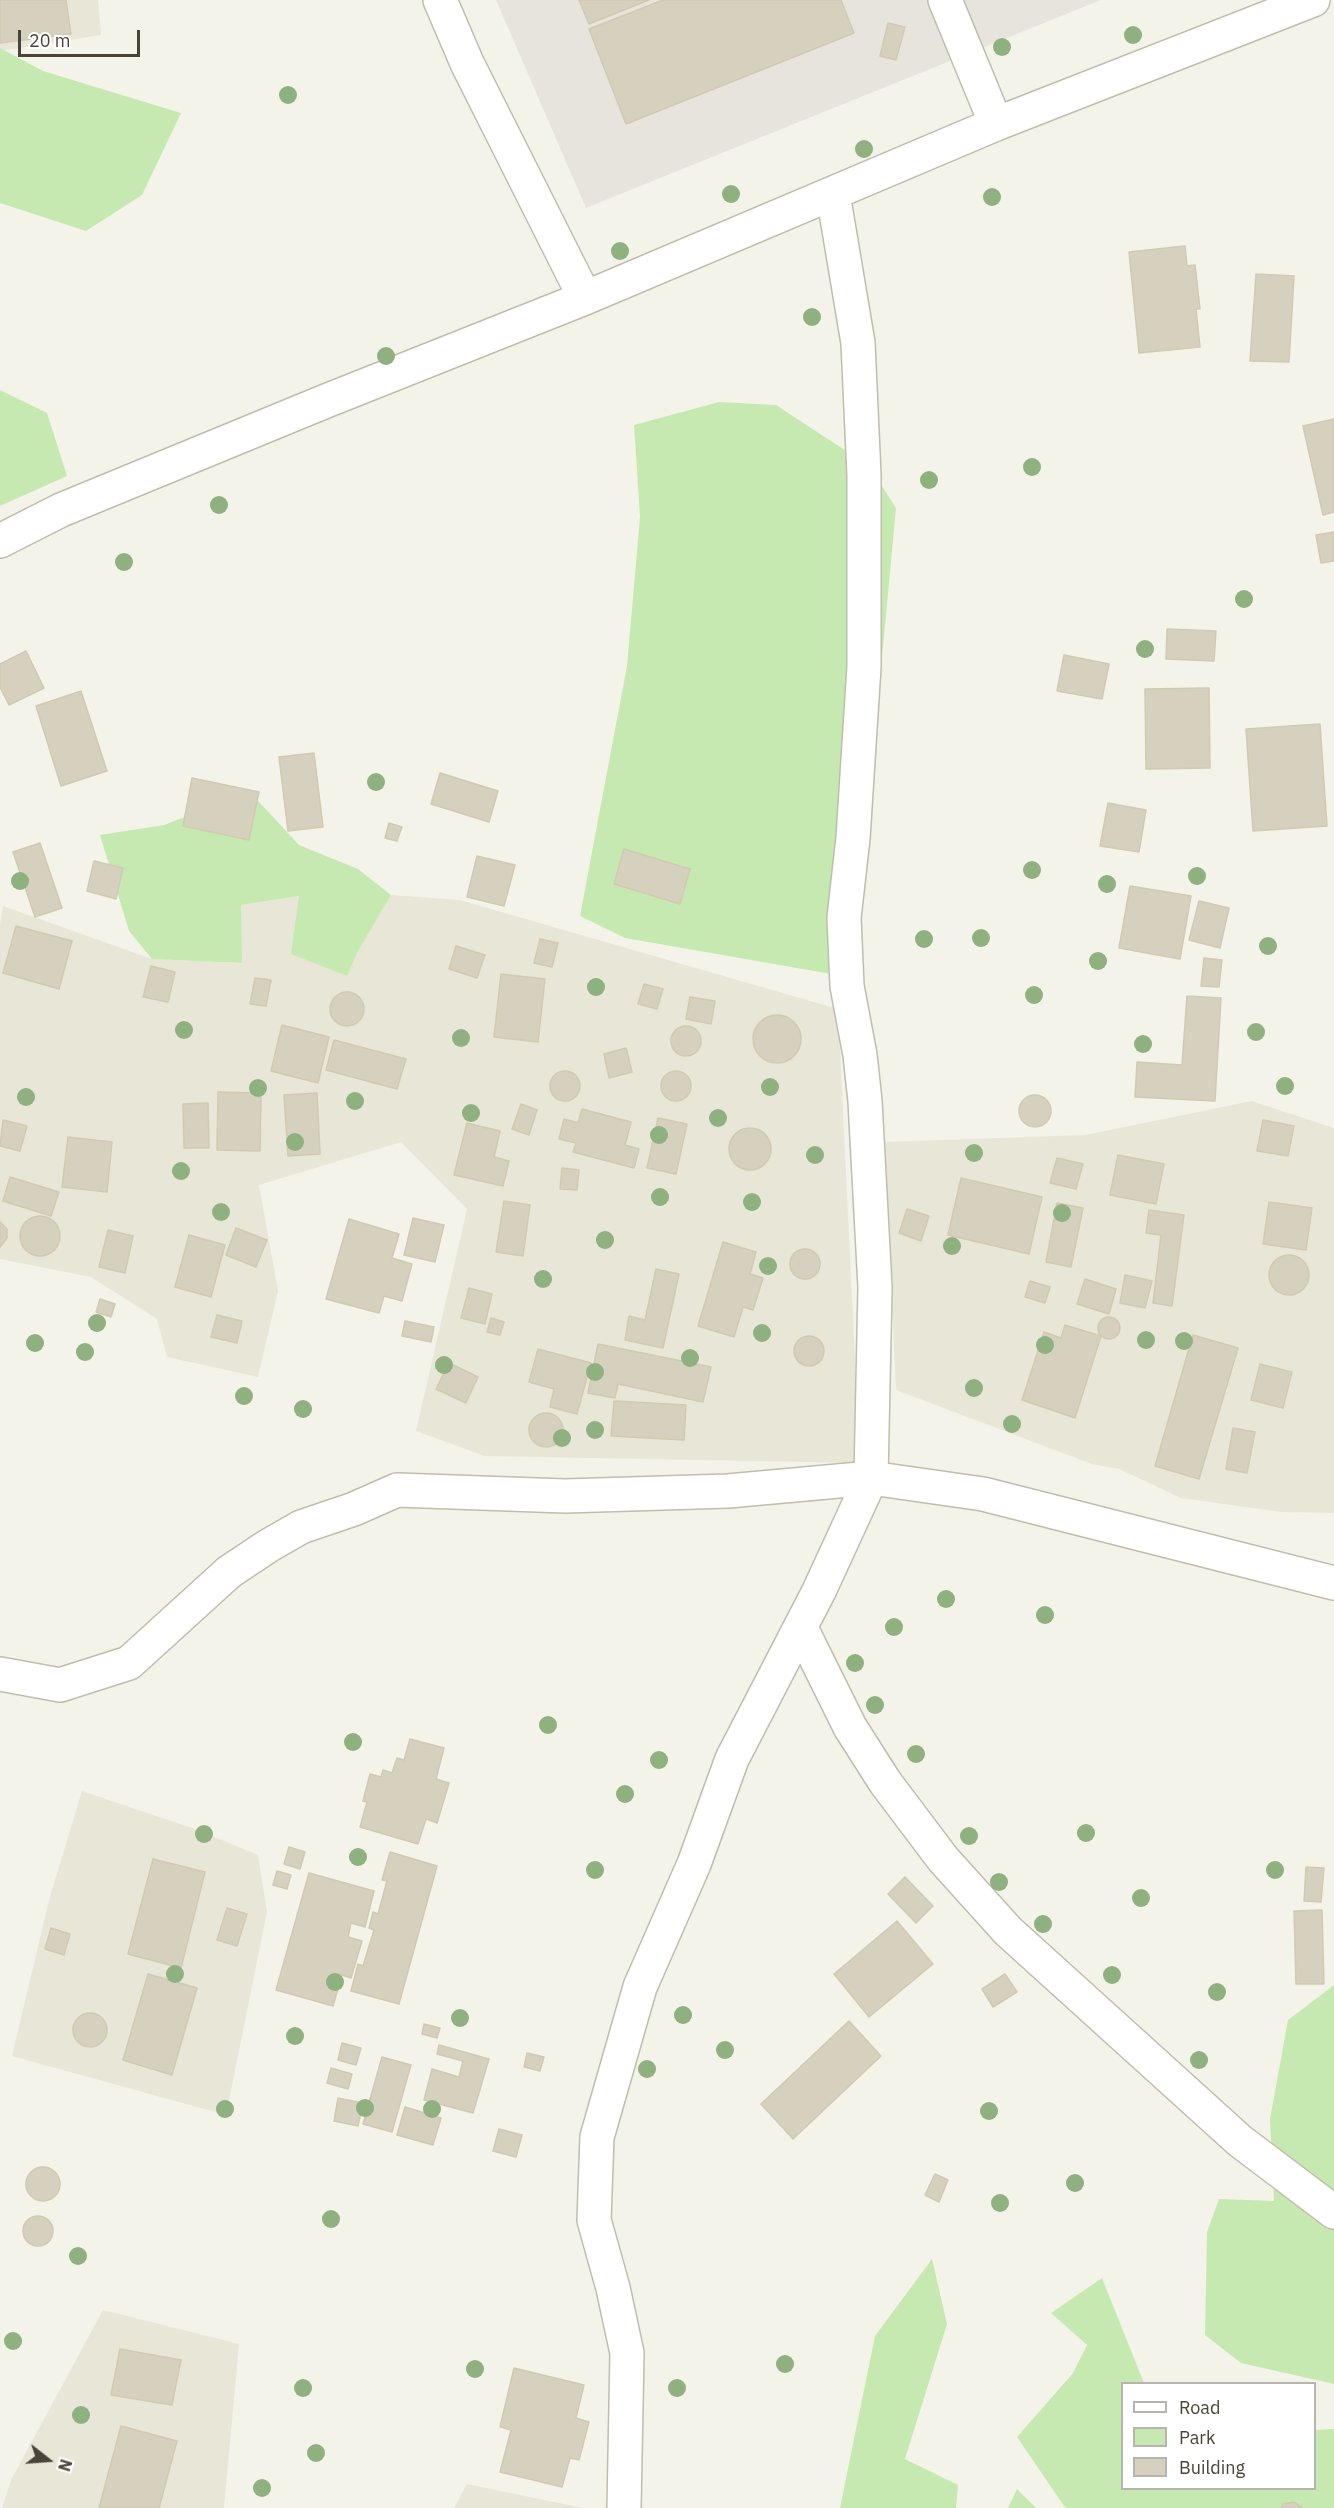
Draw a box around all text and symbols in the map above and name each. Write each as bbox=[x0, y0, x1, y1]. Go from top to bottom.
scale bar bbox=[21, 18, 142, 56]
text: 20 m bbox=[29, 29, 71, 52]
legend bbox=[1121, 2382, 1316, 2490]
text: Road bbox=[1179, 2396, 1220, 2419]
text: Park bbox=[1179, 2426, 1215, 2449]
north arrow bbox=[18, 2430, 78, 2490]
text: Building bbox=[1179, 2456, 1245, 2479]
text: N bbox=[54, 2457, 76, 2474]

